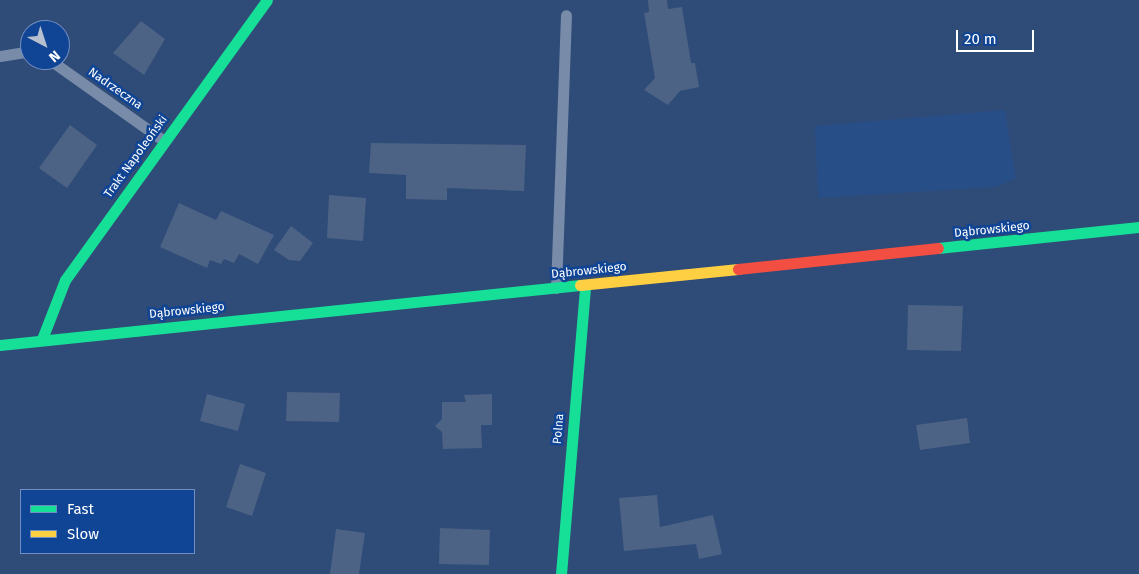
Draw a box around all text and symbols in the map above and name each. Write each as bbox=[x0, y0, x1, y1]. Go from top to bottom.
north arrow bbox=[20, 20, 70, 70]
scale bar bbox=[959, 20, 1036, 52]
text: 20 m bbox=[964, 30, 997, 48]
text: N bbox=[45, 47, 63, 66]
street label: Nadrzeczna bbox=[85, 65, 145, 113]
street label: Trakt Napoleoński bbox=[101, 113, 171, 201]
street label: Dąbrowskiego bbox=[954, 219, 1030, 241]
street label: Dąbrowskiego bbox=[551, 260, 627, 282]
street label: Dąbrowskiego bbox=[149, 300, 225, 322]
street label: Polna bbox=[550, 413, 568, 445]
legend bbox=[20, 489, 195, 554]
text: Fast bbox=[67, 500, 94, 518]
text: Slow bbox=[67, 525, 99, 543]

